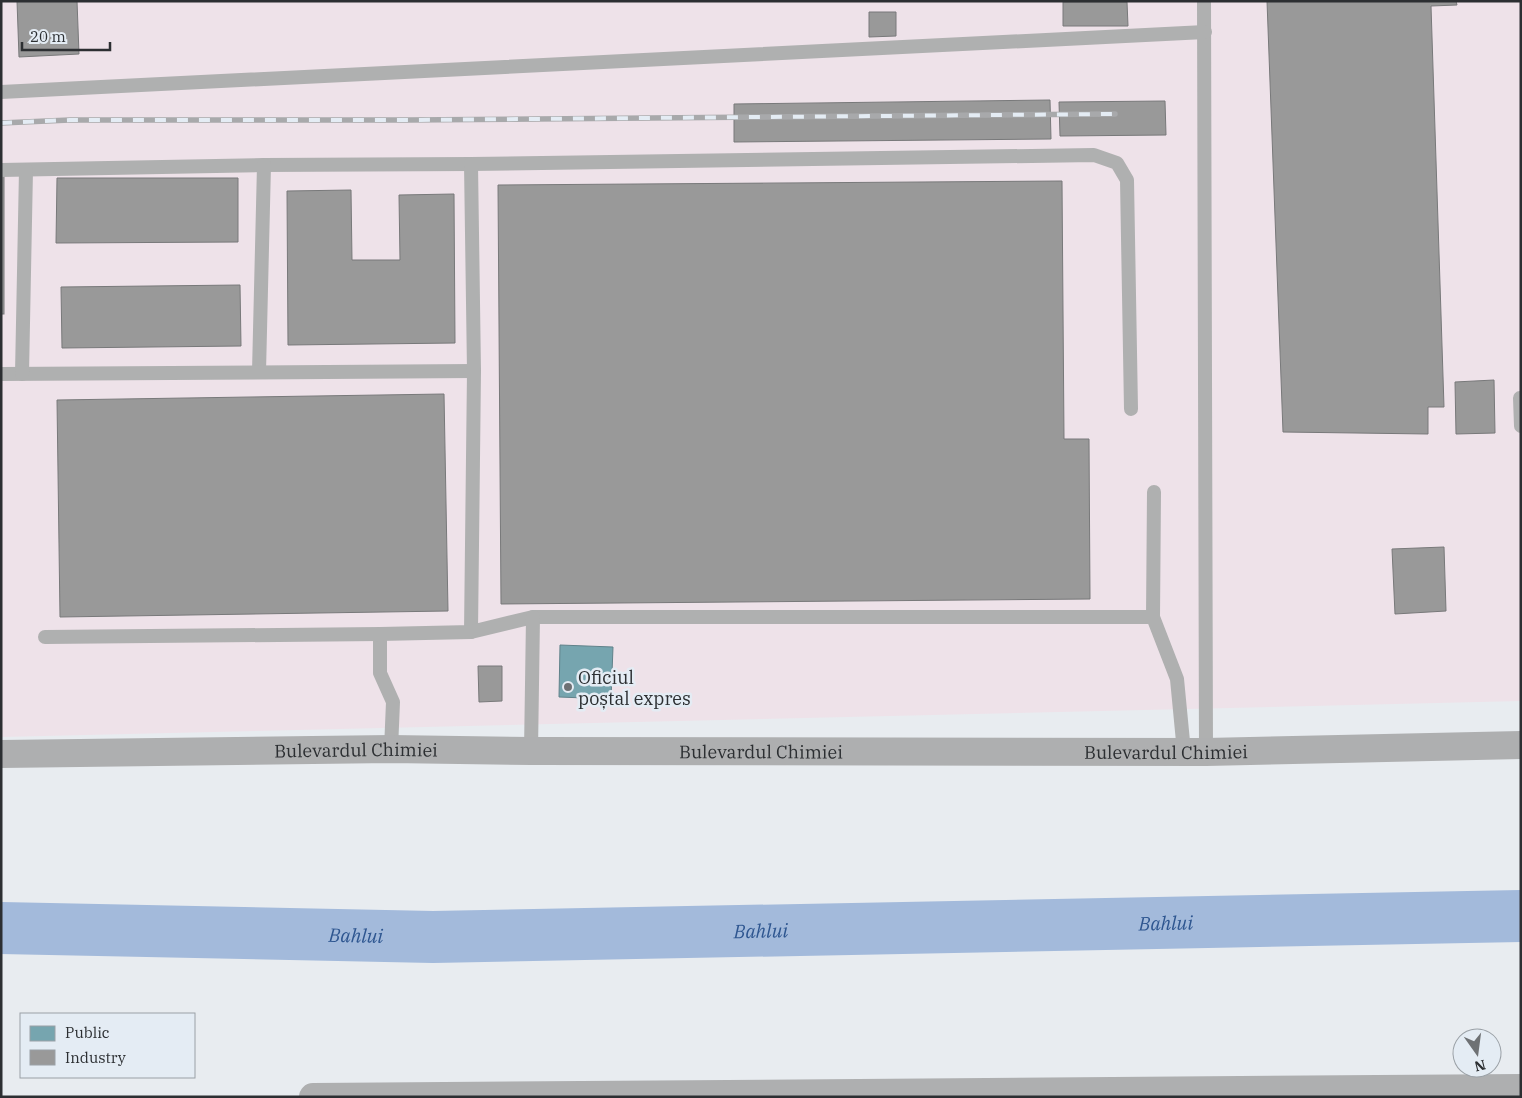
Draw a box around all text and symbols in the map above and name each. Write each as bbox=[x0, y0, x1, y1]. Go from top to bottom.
scale bar bbox=[22, 20, 110, 52]
text: 20 m bbox=[30, 27, 66, 46]
place label: Oficiul poștal expres bbox=[578, 666, 691, 710]
marker: Oficiul poștal expres bbox=[562, 681, 574, 693]
street label: Bulevardul Chimiei bbox=[274, 737, 438, 762]
street label: Bulevardul Chimiei bbox=[679, 740, 843, 763]
street label: Bulevardul Chimiei bbox=[1084, 740, 1248, 764]
water label: Bahlui bbox=[1137, 910, 1193, 935]
water label: Bahlui bbox=[732, 918, 789, 943]
water label: Bahlui bbox=[327, 923, 384, 948]
legend bbox=[20, 1013, 195, 1078]
text: Public bbox=[65, 1023, 110, 1042]
north arrow bbox=[1452, 1028, 1502, 1078]
text: Industry bbox=[65, 1048, 126, 1067]
text: N bbox=[1473, 1056, 1488, 1076]

